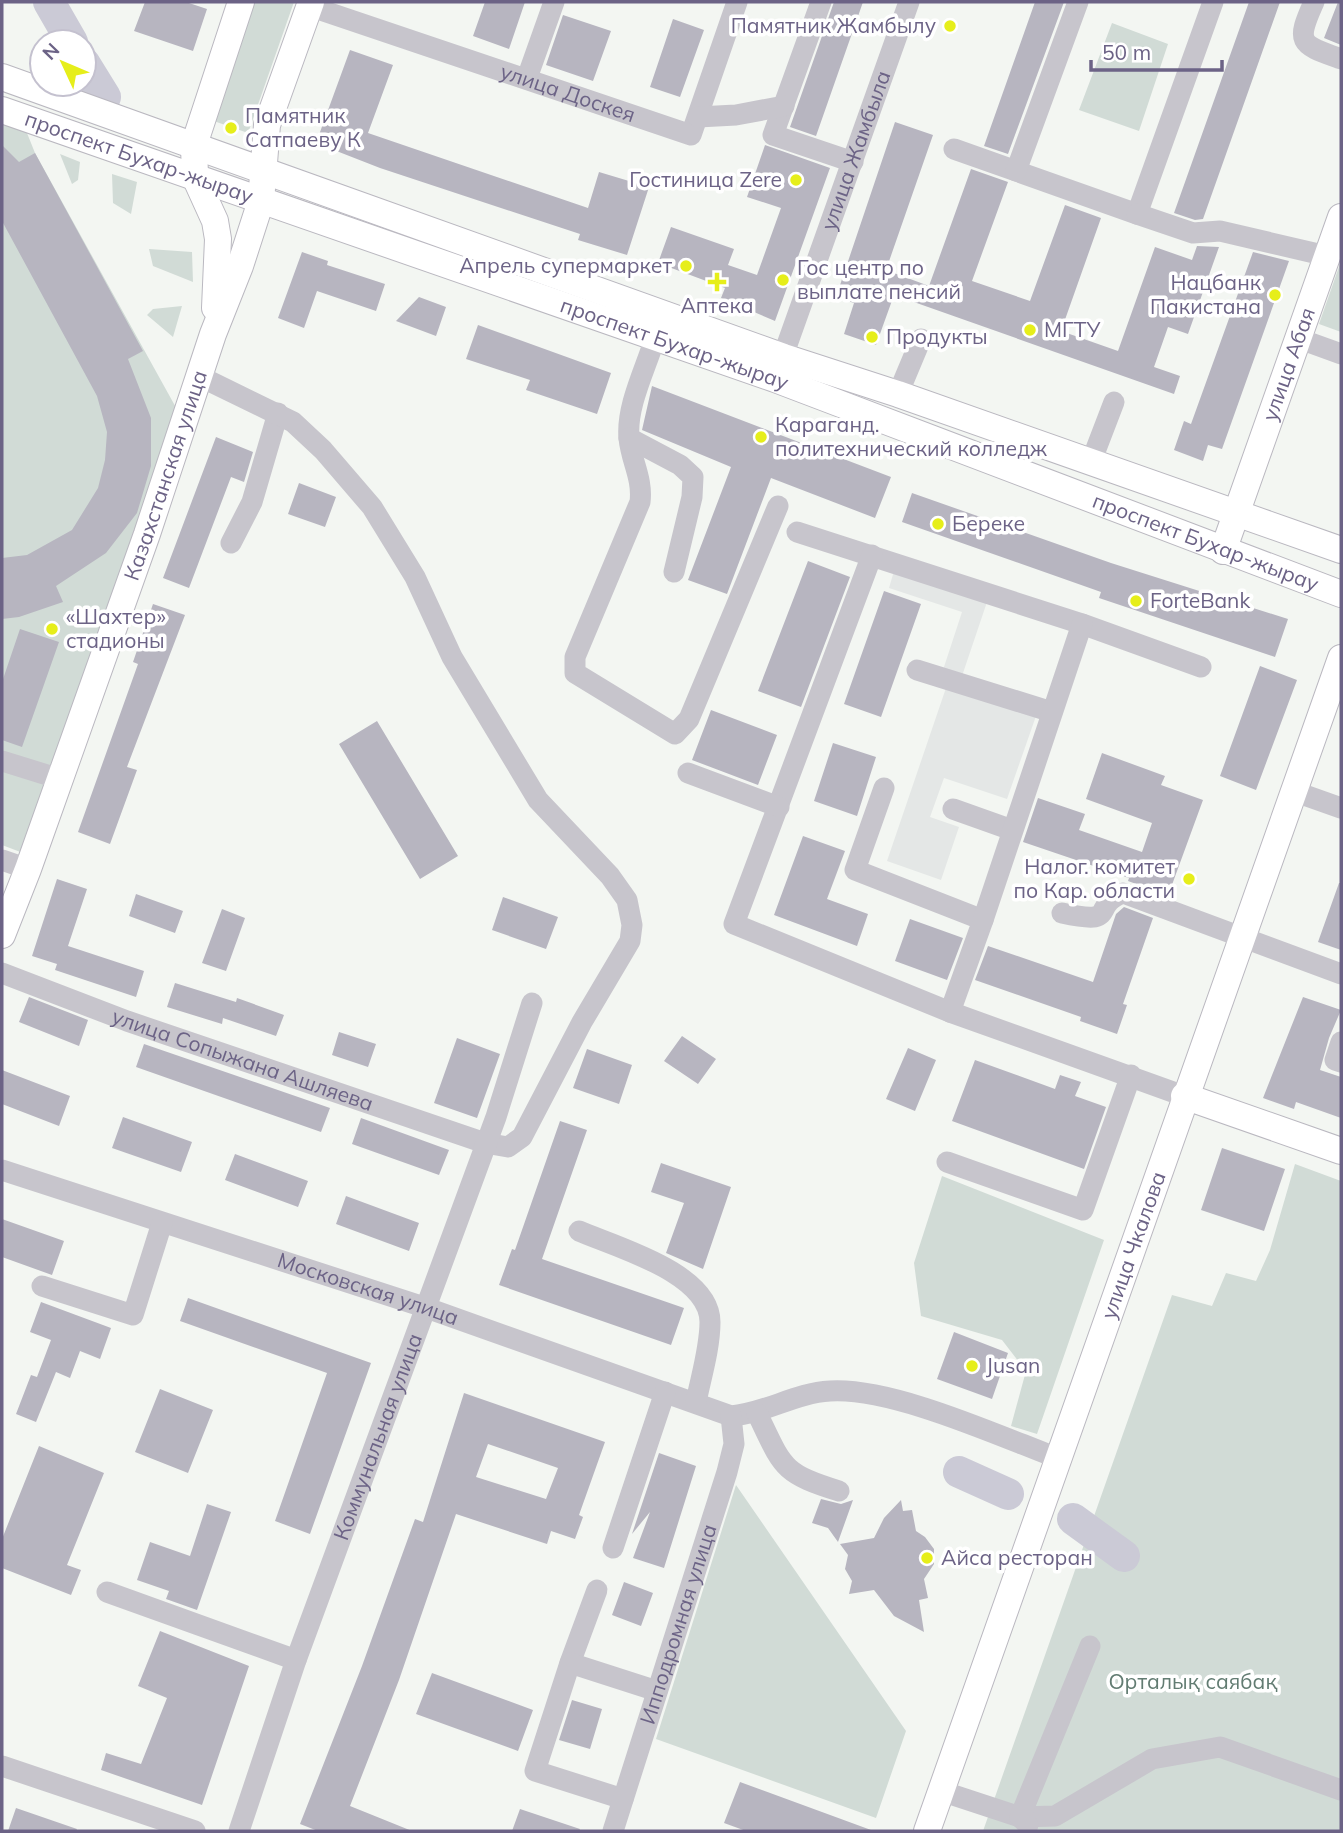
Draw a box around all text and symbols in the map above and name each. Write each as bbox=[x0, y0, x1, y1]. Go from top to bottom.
place label: Памятник Жамбылу bbox=[731, 12, 936, 38]
marker: Памятник Жамбылу bbox=[942, 18, 958, 34]
north arrow bbox=[28, 28, 98, 98]
scale bar bbox=[1091, 28, 1222, 72]
text: N bbox=[37, 38, 64, 65]
text: 50 m bbox=[1102, 39, 1151, 65]
street label: улица Доскея bbox=[497, 58, 639, 127]
street label: улица Жамбыла bbox=[815, 67, 896, 233]
place label: Памятник Сатпаеву К bbox=[245, 102, 361, 152]
street label: проспект Бухар-жырау bbox=[22, 105, 257, 208]
marker: Памятник Сатпаеву К bbox=[223, 120, 239, 136]
place label: Гостиница Zere bbox=[629, 166, 782, 192]
marker: Гостиница Zere bbox=[788, 172, 804, 188]
place label: Апрель супермаркет bbox=[459, 252, 672, 278]
place label: Гос центр по выплате пенсий bbox=[797, 254, 961, 304]
marker: Апрель супермаркет bbox=[678, 258, 694, 274]
place label: Нацбанк Пакистана bbox=[1150, 269, 1262, 319]
marker: Гос центр по выплате пенсий bbox=[775, 272, 791, 288]
marker: Аптека bbox=[709, 274, 725, 290]
marker: Нацбанк Пакистана bbox=[1267, 287, 1283, 303]
street label: проспект Бухар-жырау bbox=[557, 291, 793, 395]
place label: Аптека bbox=[680, 292, 754, 318]
street label: улица Абая bbox=[1256, 304, 1320, 424]
place label: МГТУ bbox=[1044, 316, 1100, 342]
marker: МГТУ bbox=[1022, 322, 1038, 338]
place label: Продукты bbox=[886, 323, 988, 349]
marker: Продукты bbox=[864, 329, 880, 345]
street label: Казахстанская улица bbox=[118, 367, 212, 584]
place label: Караганд. политехнический колледж bbox=[775, 411, 1047, 461]
marker: Караганд. политехнический колледж bbox=[753, 429, 769, 445]
street label: проспект Бухар-жырау bbox=[1089, 487, 1323, 596]
place label: Береке bbox=[952, 510, 1025, 536]
marker: Береке bbox=[930, 516, 946, 532]
place label: ForteBank bbox=[1150, 587, 1250, 613]
marker: ForteBank bbox=[1128, 593, 1144, 609]
place label: «Шахтер» стадионы bbox=[66, 603, 166, 653]
marker: «Шахтер» стадионы bbox=[44, 621, 60, 637]
place label: Налог. комитет по Кар. области bbox=[1014, 853, 1175, 903]
marker: Налог. комитет по Кар. области bbox=[1181, 871, 1197, 887]
street label: улица Сопыжана Ашляева bbox=[109, 1003, 377, 1116]
street label: улица Чкалова bbox=[1095, 1168, 1171, 1322]
street label: Московская улица bbox=[275, 1246, 462, 1330]
street label: Коммунальная улица bbox=[327, 1330, 427, 1544]
place label: Jusan bbox=[986, 1352, 1040, 1378]
marker: Jusan bbox=[964, 1358, 980, 1374]
street label: Ипподромная улица bbox=[634, 1521, 722, 1727]
place label: Айса ресторан bbox=[941, 1544, 1093, 1570]
marker: Айса ресторан bbox=[919, 1550, 935, 1566]
park label: Орталық саябақ bbox=[1108, 1668, 1278, 1694]

